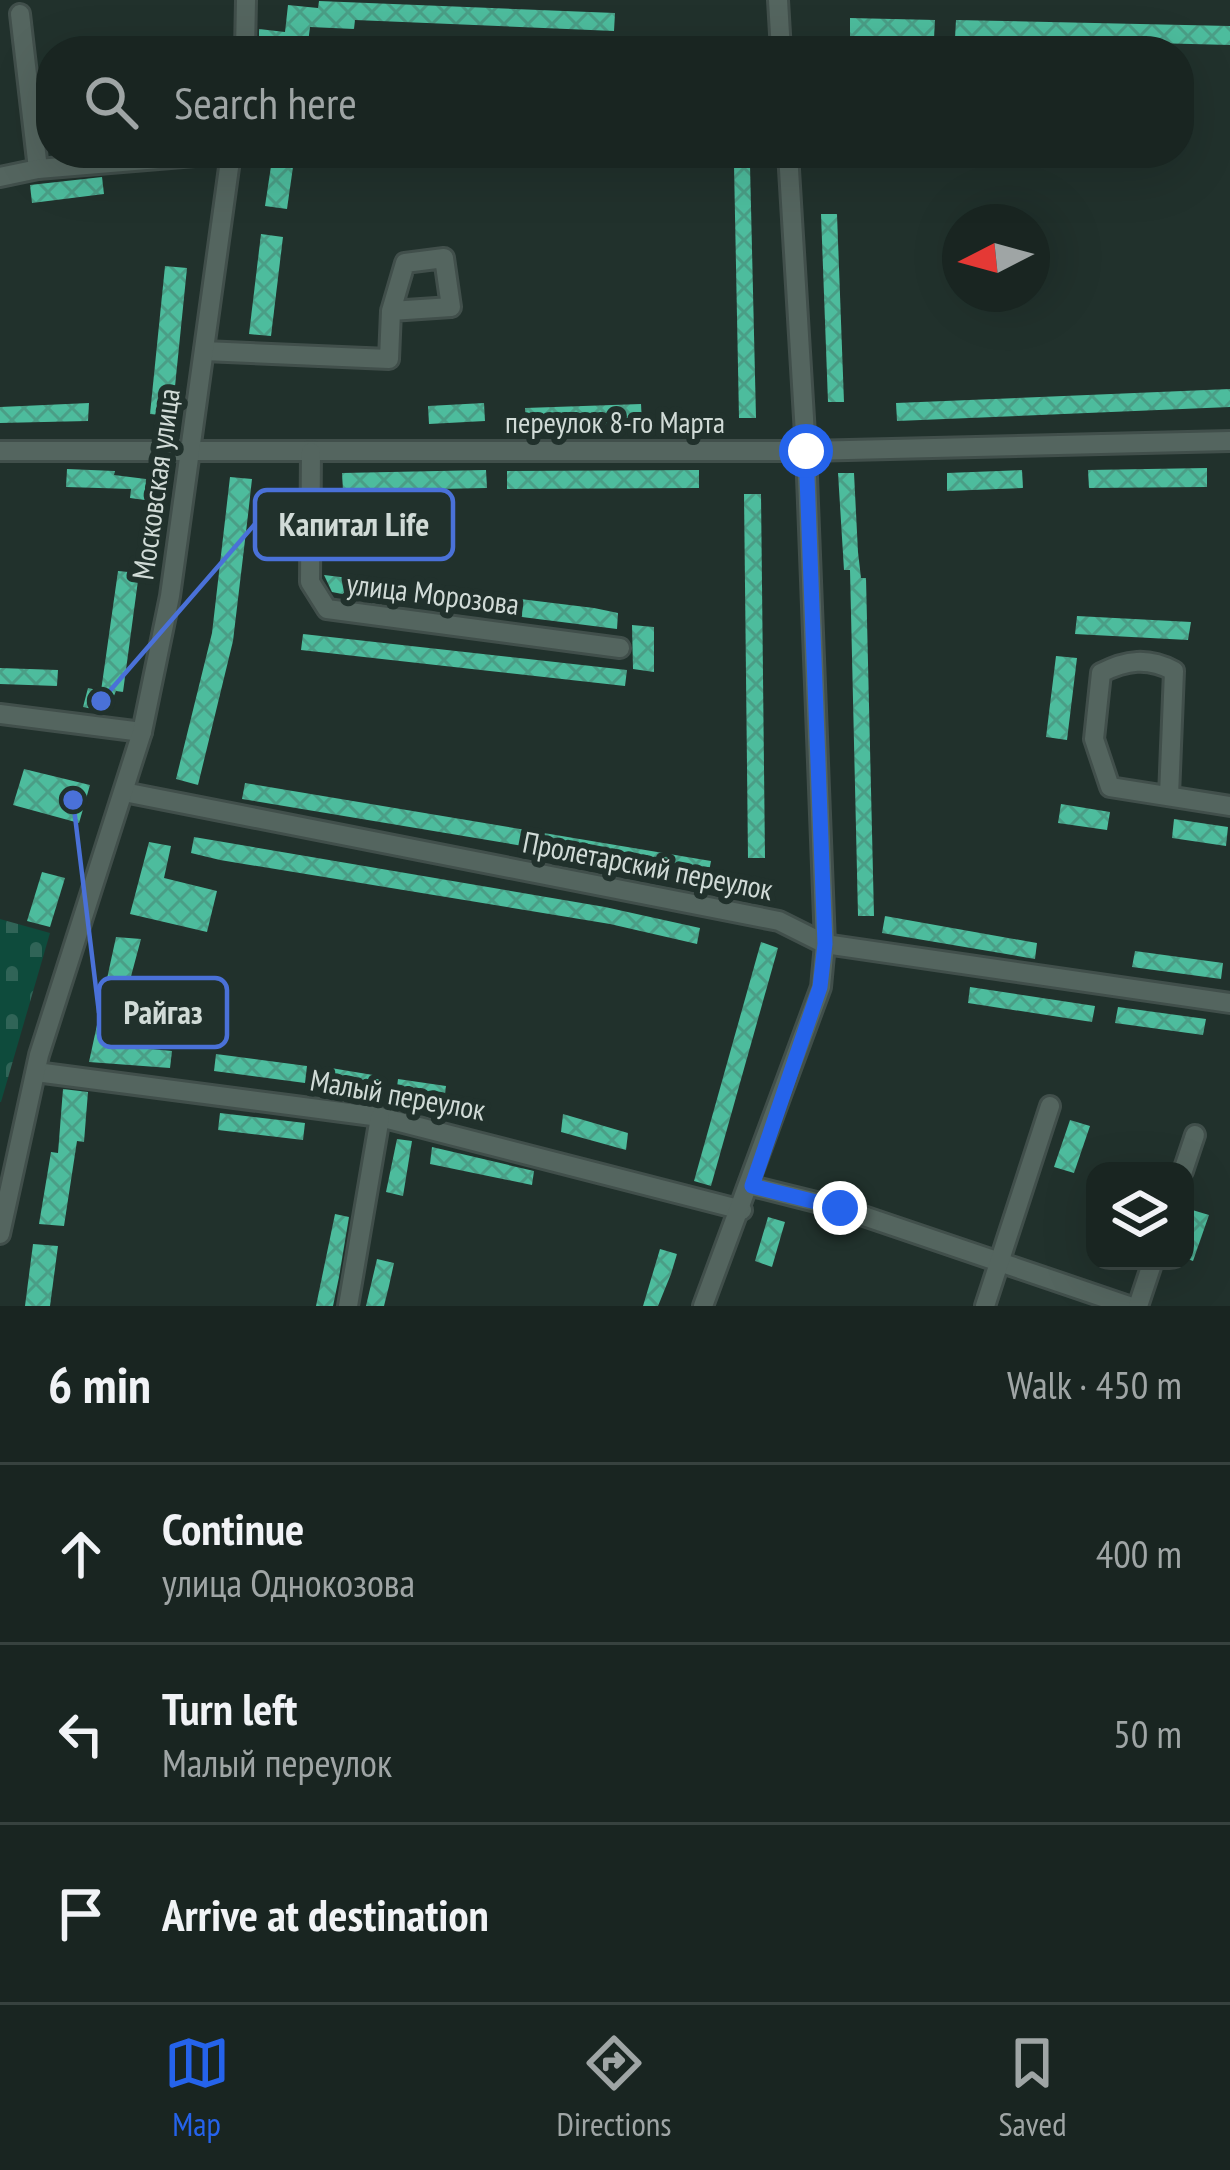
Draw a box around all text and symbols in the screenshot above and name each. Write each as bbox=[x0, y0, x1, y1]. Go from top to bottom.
search box bbox=[36, 36, 1194, 168]
icon: search bbox=[78, 69, 144, 135]
text: Search here bbox=[174, 73, 357, 131]
north arrow bbox=[942, 204, 1050, 312]
street label: Московская улица bbox=[122, 386, 188, 582]
street label: переулок 8-го Марта bbox=[505, 402, 725, 441]
route start bbox=[779, 424, 833, 478]
callout: Капитал Life bbox=[255, 490, 453, 559]
text: Капитал Life bbox=[279, 502, 429, 545]
street label: улица Морозова bbox=[344, 563, 522, 623]
street label: Пролетарский переулок bbox=[520, 822, 777, 908]
callout: Райгаз bbox=[99, 978, 227, 1047]
text: Райгаз bbox=[123, 990, 203, 1033]
street label: Малый переулок bbox=[307, 1059, 489, 1129]
map controls bbox=[1086, 1162, 1194, 1270]
button: layers bbox=[1086, 1162, 1194, 1270]
route end bbox=[813, 1181, 867, 1235]
text: 6 min bbox=[48, 1351, 151, 1417]
text: Walk · 450 m bbox=[1007, 1359, 1182, 1410]
text: Continue bbox=[162, 1499, 304, 1557]
icon: ahead bbox=[48, 1521, 114, 1587]
text: 400 m bbox=[1096, 1528, 1182, 1579]
text: улица Однокозова bbox=[162, 1557, 415, 1608]
text: Turn left bbox=[162, 1679, 297, 1737]
icon: left bbox=[48, 1701, 114, 1767]
text: 50 m bbox=[1113, 1708, 1182, 1759]
text: Малый переулок bbox=[162, 1737, 392, 1788]
icon: arrive bbox=[48, 1881, 114, 1947]
text: Arrive at destination bbox=[162, 1885, 489, 1943]
tab: Map bbox=[164, 2030, 230, 2145]
tab: Directions bbox=[557, 2030, 671, 2145]
tab: Saved bbox=[998, 2030, 1066, 2145]

